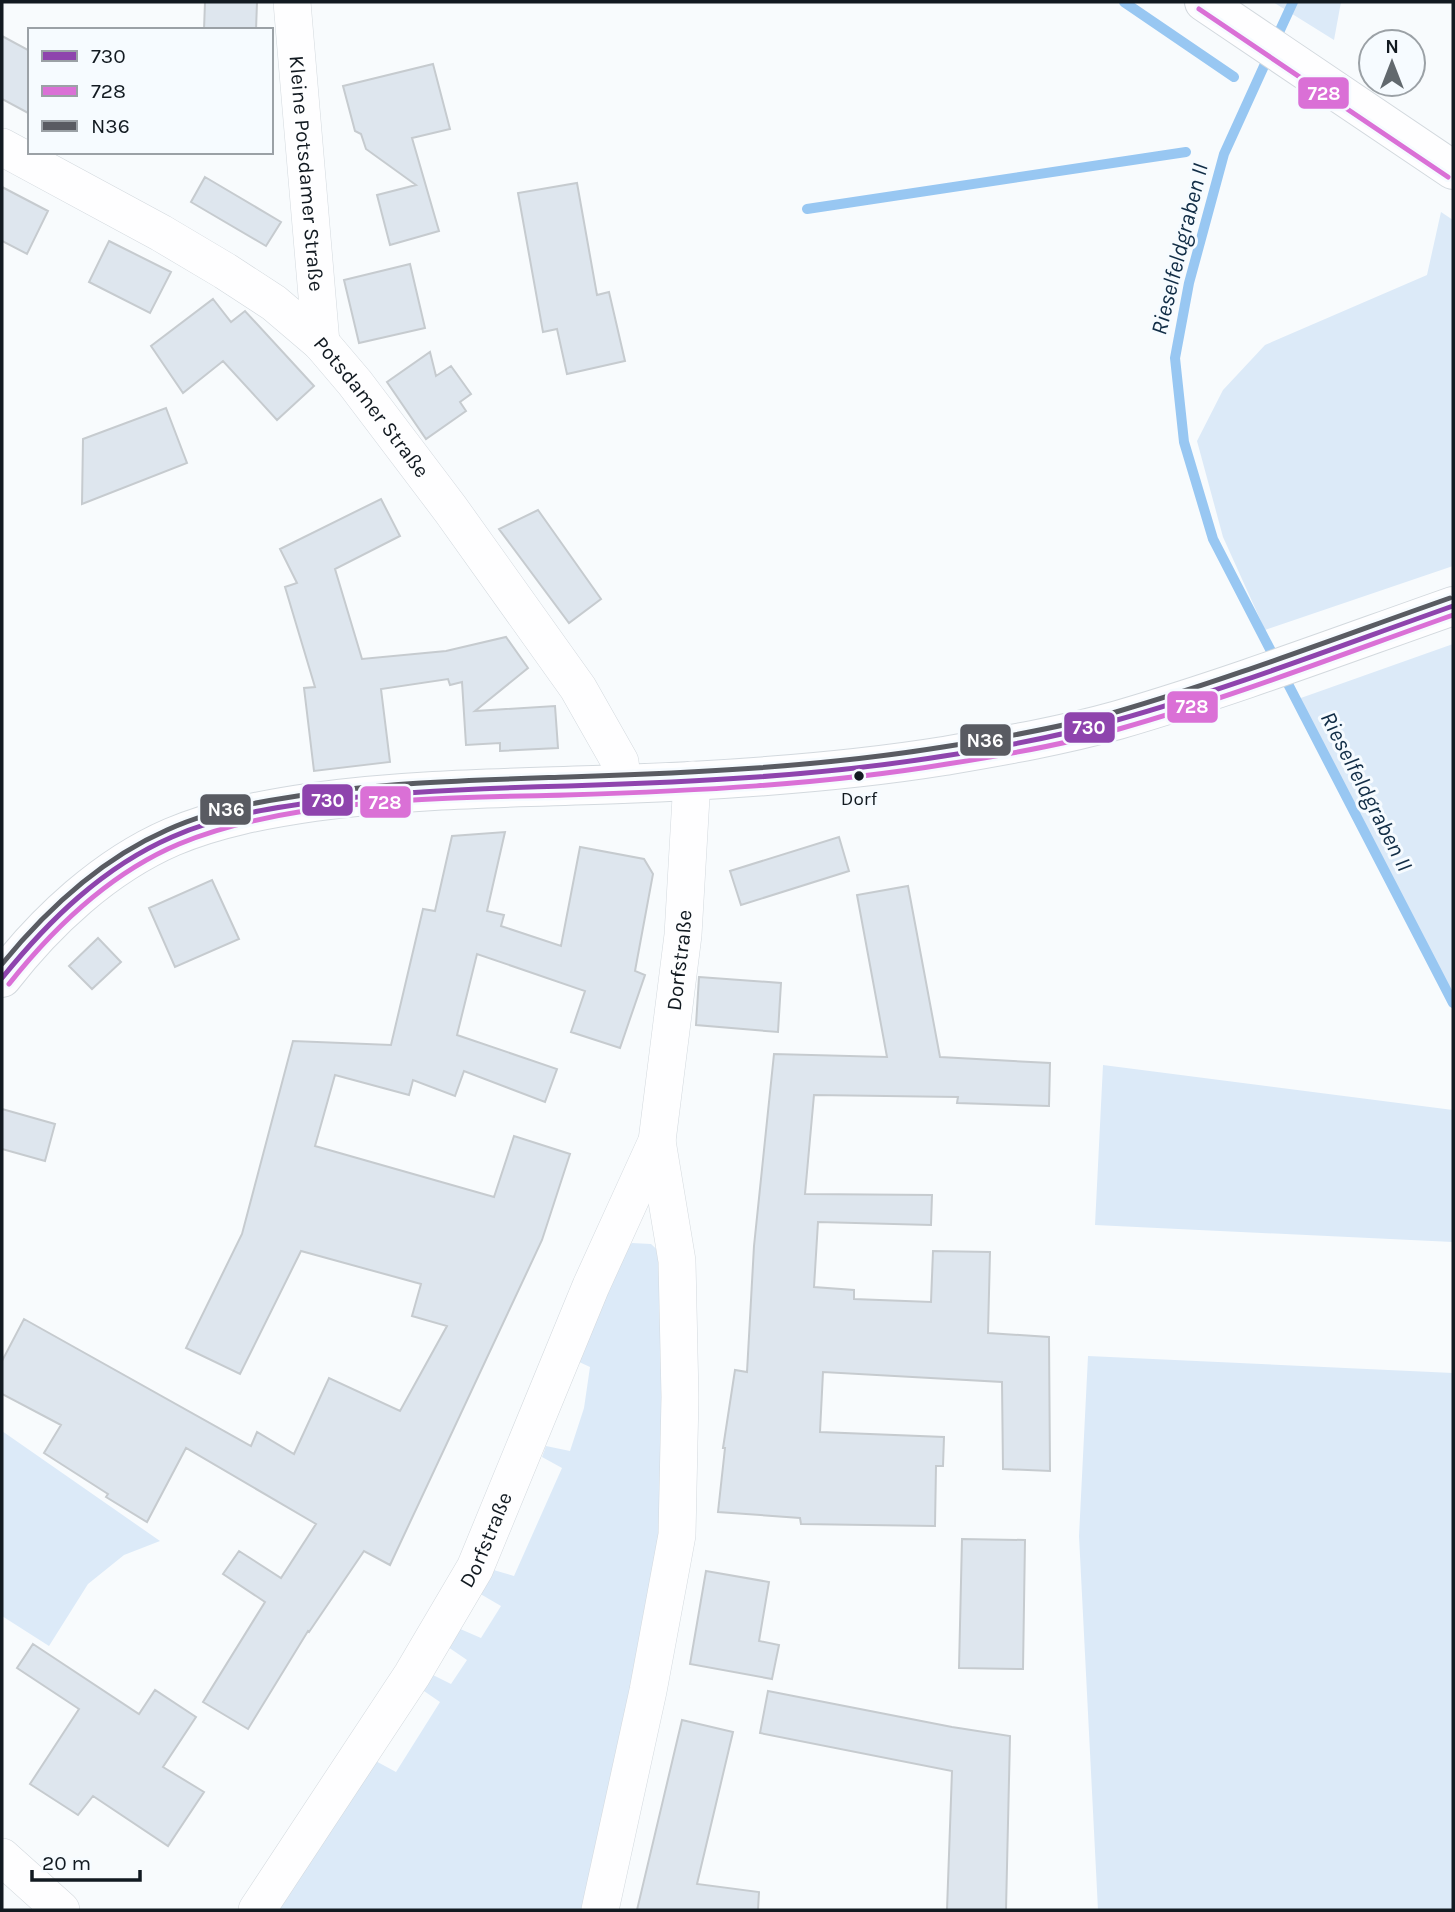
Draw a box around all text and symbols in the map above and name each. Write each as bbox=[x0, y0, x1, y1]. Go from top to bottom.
legend bbox=[28, 28, 273, 154]
north arrow bbox=[1357, 28, 1427, 98]
text: N bbox=[1385, 36, 1399, 58]
text: 730 bbox=[91, 44, 126, 68]
street label: Kleine Potsdamer Straße bbox=[285, 54, 329, 292]
line badge: 728 bbox=[1297, 76, 1350, 110]
text: 728 bbox=[91, 79, 126, 103]
text: 728 bbox=[1307, 83, 1341, 105]
text: N36 bbox=[91, 114, 130, 138]
water label: Rieselfeldgraben II bbox=[1145, 160, 1214, 338]
street label: Potsdamer Straße bbox=[309, 332, 434, 482]
line badge: 728 bbox=[1166, 690, 1219, 724]
text: 728 bbox=[1175, 696, 1209, 718]
water label: Rieselfeldgraben II bbox=[1315, 707, 1419, 876]
line badge: 730 bbox=[1063, 711, 1116, 744]
text: 730 bbox=[1072, 717, 1106, 739]
line badge: N36 bbox=[959, 723, 1012, 757]
text: N36 bbox=[967, 730, 1003, 752]
marker: Dorf bbox=[852, 769, 866, 783]
line badge: 730 bbox=[301, 783, 354, 817]
line badge: 728 bbox=[359, 785, 412, 819]
place label: Dorf bbox=[841, 788, 878, 810]
text: 730 bbox=[311, 790, 345, 812]
text: 728 bbox=[368, 792, 402, 814]
line badge: N36 bbox=[199, 793, 252, 826]
text: N36 bbox=[208, 799, 244, 821]
street label: Dorfstraße bbox=[662, 909, 696, 1012]
street label: Dorfstraße bbox=[454, 1488, 517, 1592]
scale bar bbox=[32, 1839, 140, 1883]
text: 20 m bbox=[42, 1851, 91, 1875]

